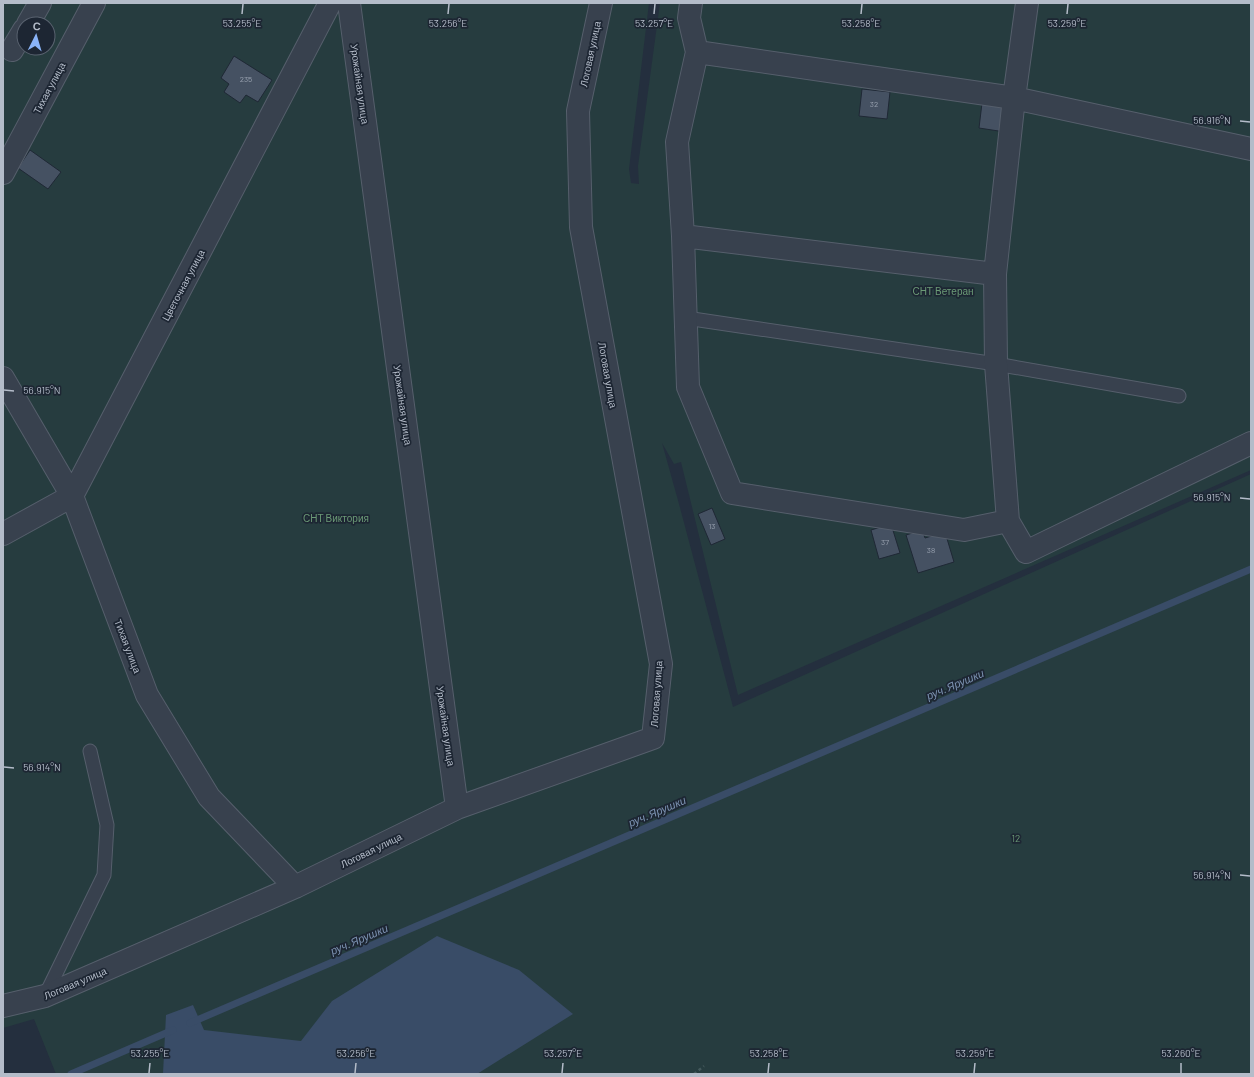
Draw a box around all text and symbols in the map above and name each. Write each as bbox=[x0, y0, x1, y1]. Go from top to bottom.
north arrow bbox=[16, 16, 56, 56]
text: 53.255°E bbox=[223, 17, 261, 29]
text: 53.256°E bbox=[429, 17, 467, 29]
text: 53.257°E bbox=[635, 17, 673, 29]
text: 53.258°E bbox=[842, 17, 880, 29]
text: 53.259°E bbox=[1048, 17, 1086, 29]
text: С bbox=[32, 19, 41, 32]
street label: Логовая улица bbox=[577, 20, 603, 88]
street label: Урожайная улица bbox=[348, 43, 372, 125]
street label: Тихая улица bbox=[30, 60, 68, 116]
house number: 235 bbox=[240, 74, 252, 84]
house number: 32 bbox=[870, 99, 878, 109]
text: 56.916°N bbox=[1193, 114, 1231, 126]
street label: Цветочная улица bbox=[159, 247, 207, 323]
park label: СНТ Ветеран bbox=[912, 285, 974, 297]
street label: Логовая улица bbox=[596, 341, 620, 409]
street label: Урожайная улица bbox=[391, 364, 415, 446]
text: 56.915°N bbox=[23, 384, 61, 396]
text: 56.915°N bbox=[1193, 491, 1231, 503]
park label: СНТ Виктория bbox=[303, 512, 369, 524]
house number: 13 bbox=[709, 521, 715, 531]
house number: 37 bbox=[881, 537, 889, 547]
house number: 38 bbox=[927, 545, 935, 555]
street label: Тихая улица bbox=[112, 617, 144, 675]
street label: Логовая улица bbox=[648, 660, 664, 728]
water label: руч. Ярушки bbox=[923, 666, 986, 702]
street label: Урожайная улица bbox=[434, 685, 458, 767]
text: 56.914°N bbox=[23, 761, 61, 773]
water label: руч. Ярушки bbox=[625, 793, 688, 829]
street label: Логовая улица bbox=[338, 830, 404, 870]
park label: 12 bbox=[1012, 832, 1020, 844]
text: 56.914°N bbox=[1193, 869, 1231, 881]
water label: руч. Ярушки bbox=[327, 921, 390, 957]
street label: Логовая улица bbox=[42, 964, 108, 1002]
text: 53.255°E bbox=[131, 1047, 169, 1059]
text: 53.256°E bbox=[337, 1047, 375, 1059]
text: 53.257°E bbox=[544, 1047, 582, 1059]
text: 53.258°E bbox=[750, 1047, 788, 1059]
text: 53.259°E bbox=[956, 1047, 994, 1059]
text: 53.260°E bbox=[1161, 1047, 1201, 1059]

